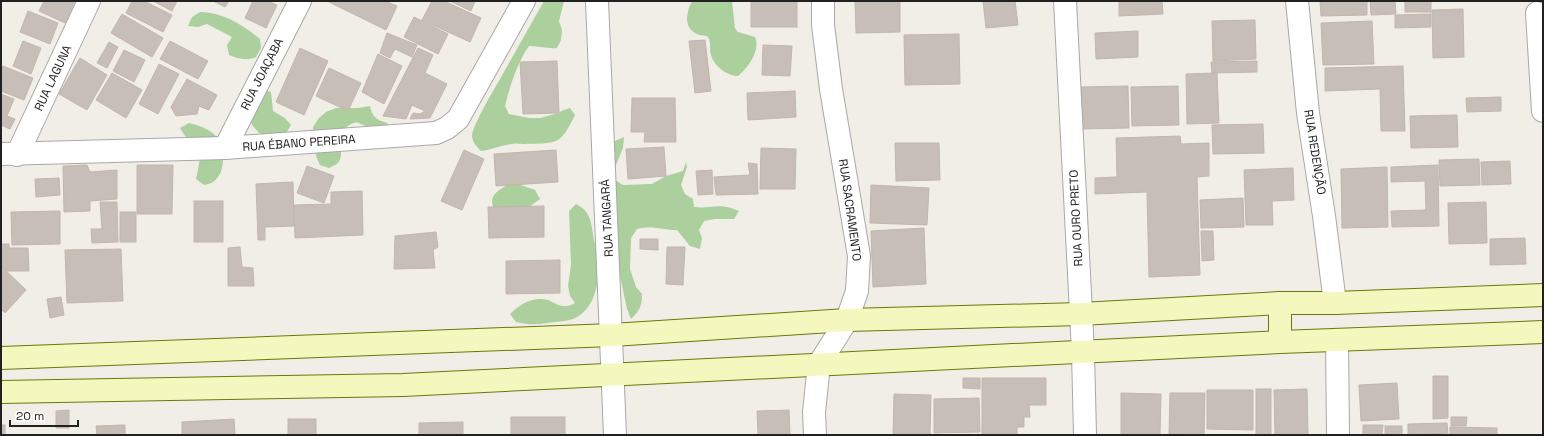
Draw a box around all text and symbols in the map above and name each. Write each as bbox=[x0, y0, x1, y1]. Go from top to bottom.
street label: RUA JOAÇABA bbox=[237, 35, 287, 113]
street label: RUA LAGUNA bbox=[31, 42, 76, 114]
street label: RUA REDENÇÃO bbox=[1300, 108, 1330, 196]
street label: RUA ÉBANO PEREIRA bbox=[242, 131, 357, 155]
street label: RUA SACRAMENTO bbox=[835, 158, 865, 262]
street label: RUA OURO PRETO bbox=[1065, 169, 1087, 267]
street label: RUA TANGARÁ bbox=[597, 178, 617, 257]
scale bar bbox=[10, 402, 78, 428]
text: 20 m bbox=[16, 408, 44, 424]

